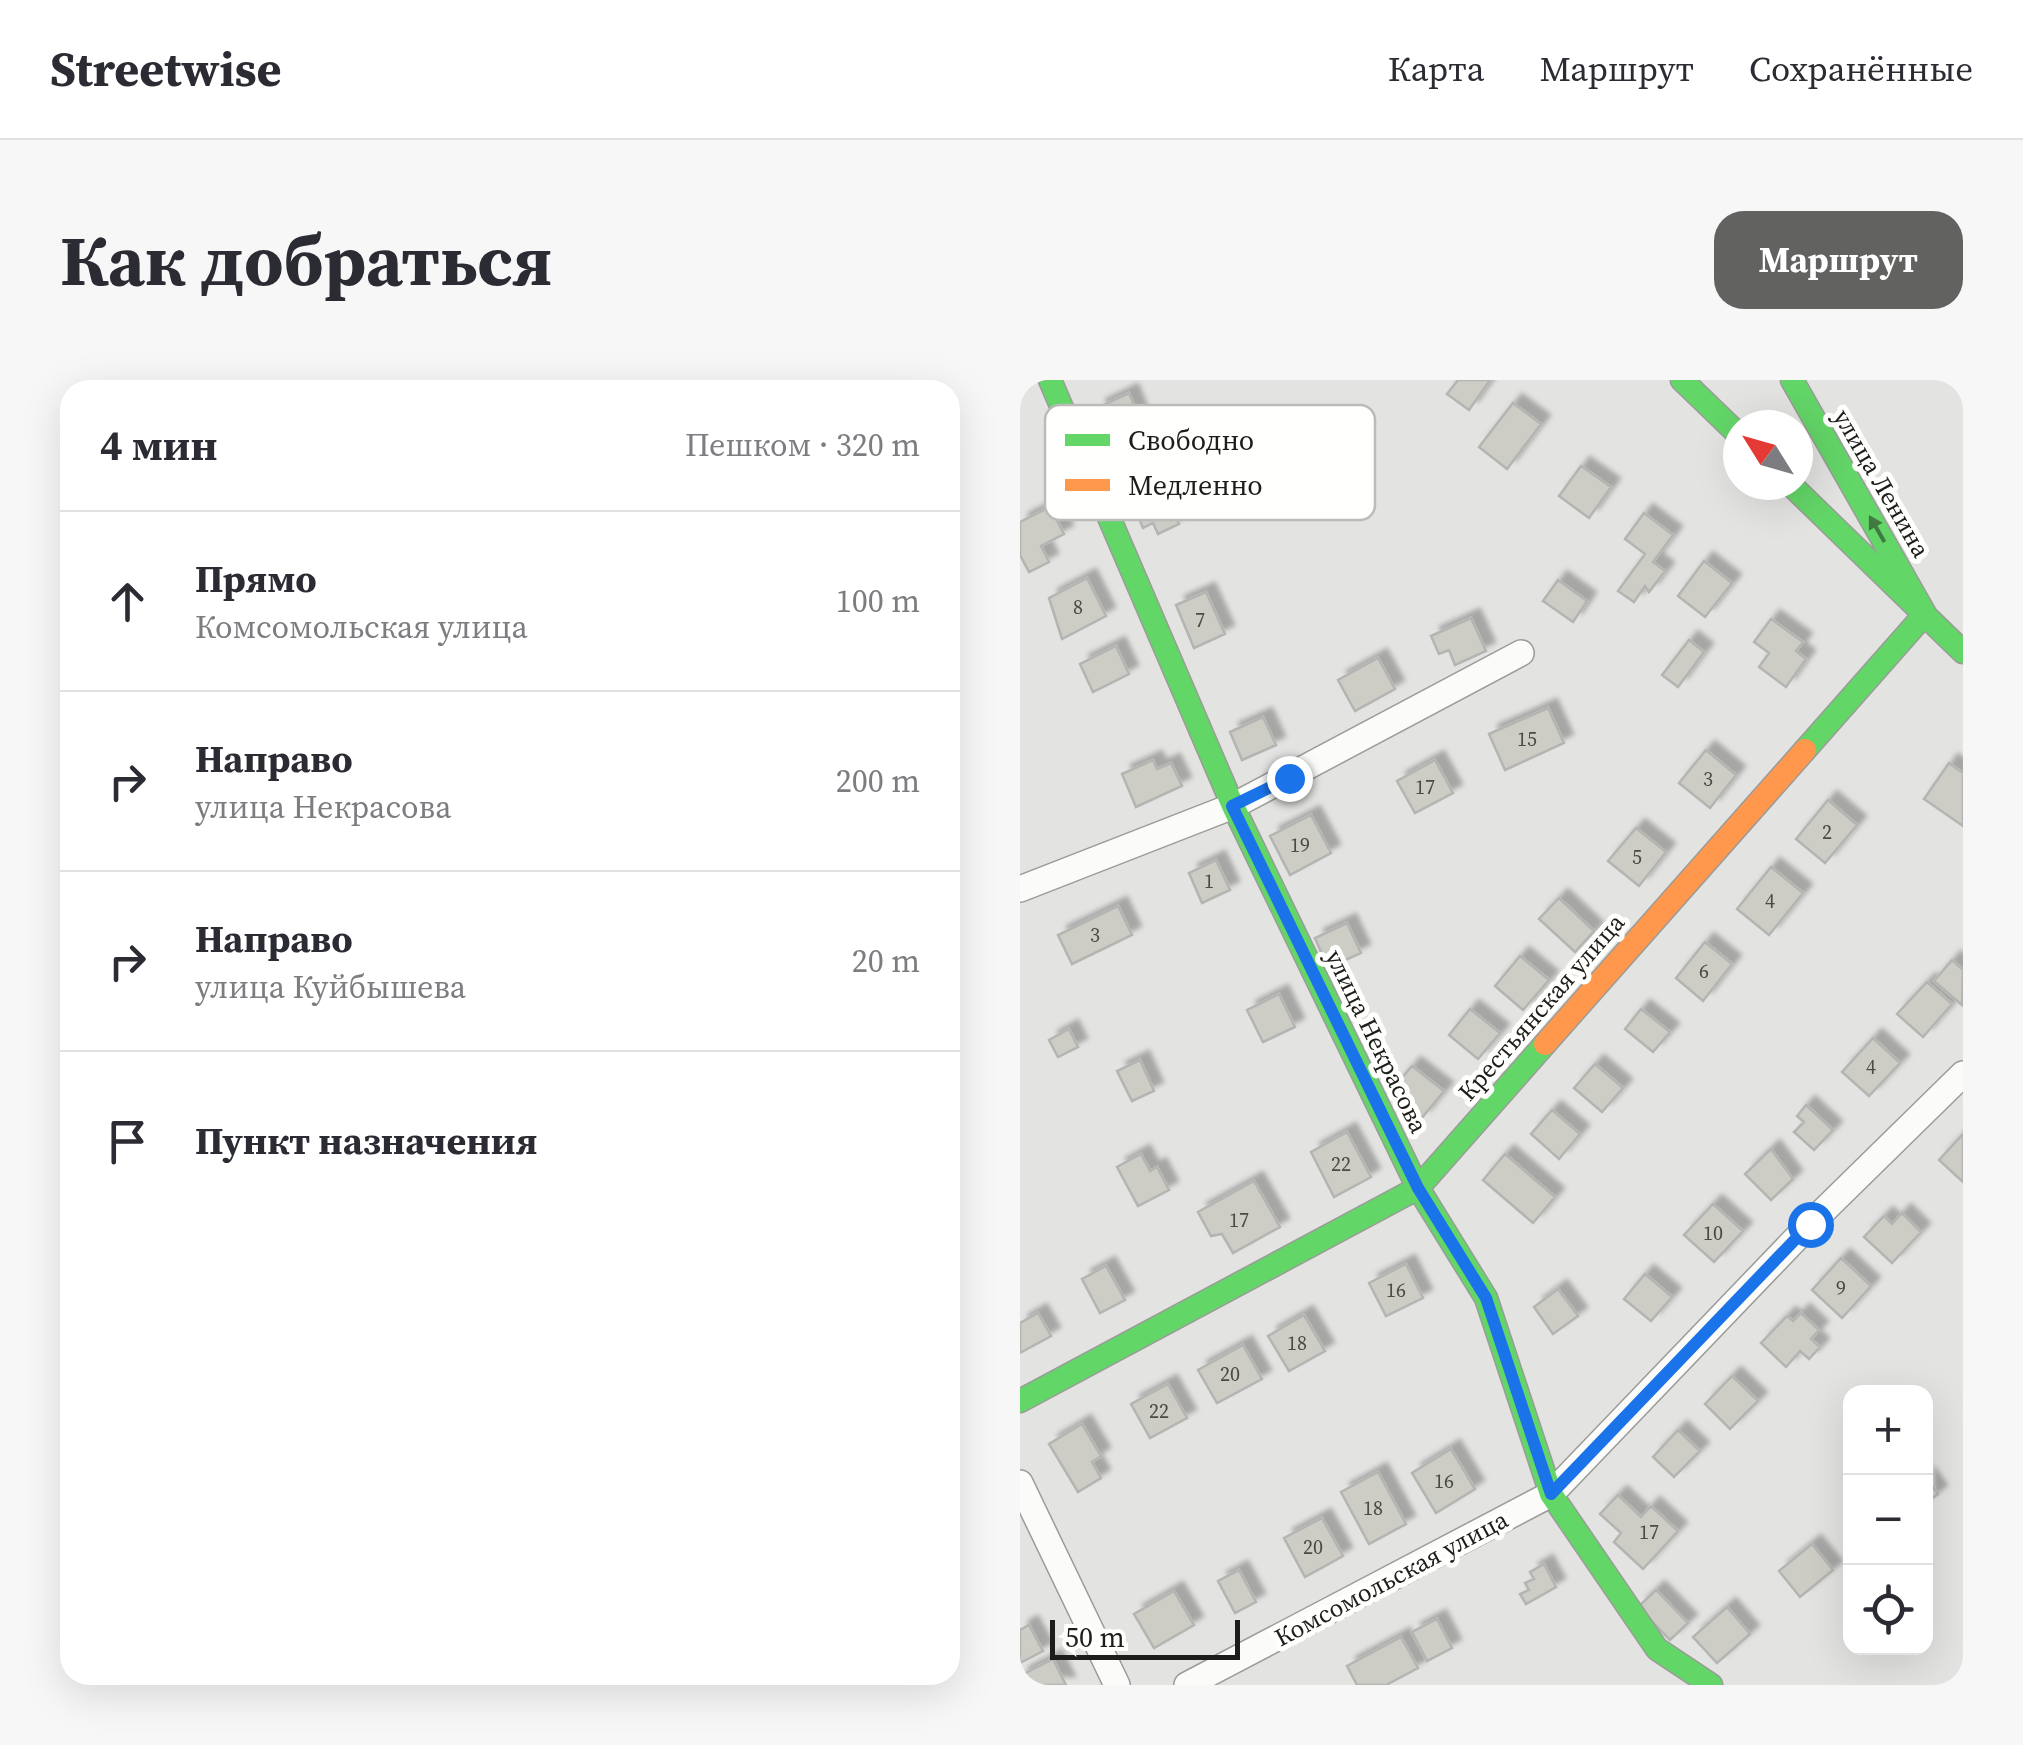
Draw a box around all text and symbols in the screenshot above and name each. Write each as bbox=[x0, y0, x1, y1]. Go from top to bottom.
text: Streetwise bbox=[50, 36, 282, 102]
text: Карта bbox=[1388, 45, 1484, 93]
text: Маршрут bbox=[1539, 45, 1694, 93]
text: Сохранённые bbox=[1749, 45, 1973, 93]
button: Маршрут bbox=[1714, 211, 1963, 309]
text: Как добраться bbox=[60, 212, 552, 308]
street label: улица Ленина bbox=[1826, 403, 1938, 564]
legend bbox=[1045, 405, 1375, 520]
north arrow bbox=[1723, 410, 1813, 500]
text: 4 мин bbox=[100, 416, 217, 474]
text: Свободно bbox=[1128, 421, 1254, 459]
text: Пешком · 320 m bbox=[685, 423, 920, 467]
text: Медленно bbox=[1128, 466, 1263, 504]
one-way arrow bbox=[1868, 515, 1886, 543]
text: Прямо bbox=[195, 553, 317, 605]
icon: ahead bbox=[100, 574, 155, 629]
text: 100 m bbox=[836, 579, 920, 623]
house number: 8 bbox=[1073, 593, 1083, 621]
text: Комсомольская улица bbox=[195, 605, 528, 649]
house number: 7 bbox=[1195, 606, 1205, 634]
house number: 15 bbox=[1517, 725, 1537, 753]
text: Направо bbox=[195, 733, 353, 785]
icon: right bbox=[100, 754, 155, 809]
route end bbox=[1267, 756, 1313, 802]
text: 200 m bbox=[836, 759, 920, 803]
house number: 3 bbox=[1703, 765, 1713, 793]
house number: 17 bbox=[1415, 773, 1435, 801]
text: улица Некрасова bbox=[195, 785, 451, 829]
house number: 2 bbox=[1822, 818, 1832, 846]
house number: 19 bbox=[1290, 831, 1310, 859]
house number: 5 bbox=[1632, 843, 1642, 871]
house number: 1 bbox=[1204, 867, 1214, 895]
house number: 4 bbox=[1765, 887, 1775, 915]
street label: Крестьянская улица bbox=[1450, 906, 1632, 1108]
text: Направо bbox=[195, 913, 353, 965]
house number: 3 bbox=[1090, 921, 1100, 949]
icon: right bbox=[100, 934, 155, 989]
text: 20 m bbox=[852, 939, 920, 983]
street label: улица Некрасова bbox=[1318, 944, 1436, 1139]
house number: 6 bbox=[1699, 957, 1709, 985]
text: улица Куйбышева bbox=[195, 965, 466, 1009]
house number: 4 bbox=[1866, 1053, 1876, 1081]
icon: arrive bbox=[100, 1114, 155, 1169]
text: Пункт назначения bbox=[195, 1115, 537, 1167]
house number: 22 bbox=[1331, 1150, 1351, 1178]
route start bbox=[1788, 1202, 1834, 1248]
house number: 17 bbox=[1229, 1206, 1249, 1234]
house number: 10 bbox=[1703, 1219, 1723, 1247]
house number: 9 bbox=[1836, 1274, 1846, 1302]
house number: 16 bbox=[1386, 1276, 1406, 1304]
house number: 18 bbox=[1287, 1329, 1307, 1357]
house number: 20 bbox=[1220, 1360, 1240, 1388]
map controls bbox=[1843, 1385, 1933, 1655]
button: + bbox=[1843, 1385, 1933, 1475]
house number: 22 bbox=[1149, 1397, 1169, 1425]
house number: 16 bbox=[1434, 1467, 1454, 1495]
button: − bbox=[1843, 1475, 1933, 1565]
house number: 18 bbox=[1363, 1494, 1383, 1522]
street label: Комсомольская улица bbox=[1268, 1502, 1514, 1654]
house number: 17 bbox=[1639, 1518, 1659, 1546]
house number: 20 bbox=[1303, 1533, 1323, 1561]
button: locate bbox=[1843, 1565, 1933, 1655]
scale bar bbox=[1050, 1615, 1240, 1660]
text: 50 m bbox=[1065, 1618, 1125, 1656]

